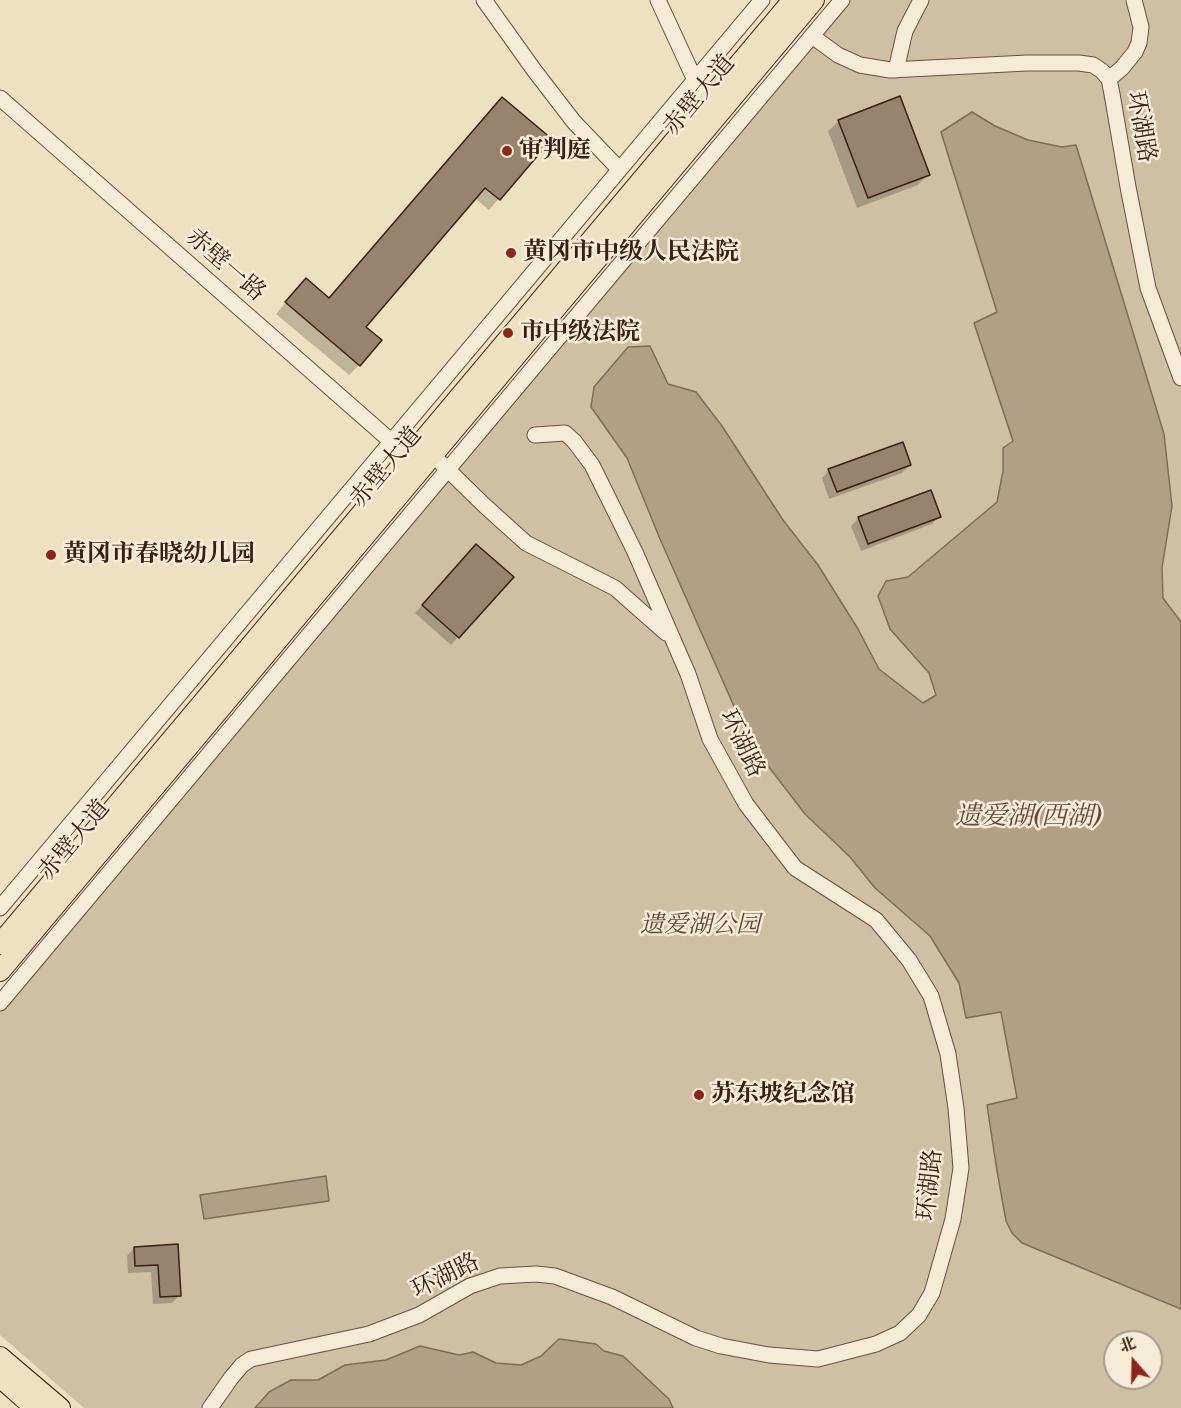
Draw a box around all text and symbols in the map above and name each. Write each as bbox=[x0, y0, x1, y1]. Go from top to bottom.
street label: 赤壁大道 bbox=[658, 50, 742, 142]
street label: 环湖路 bbox=[1120, 89, 1160, 165]
place label: 审判庭 bbox=[519, 137, 591, 165]
marker: 审判庭 bbox=[500, 144, 514, 158]
street label: 赤壁一路 bbox=[179, 224, 271, 308]
place label: 黄冈市中级人民法院 bbox=[523, 239, 739, 267]
marker: 黄冈市中级人民法院 bbox=[504, 246, 518, 260]
place label: 市中级法院 bbox=[520, 319, 640, 347]
marker: 市中级法院 bbox=[501, 326, 515, 340]
street label: 赤壁大道 bbox=[345, 422, 429, 514]
place label: 黄冈市春晓幼儿园 bbox=[63, 541, 255, 569]
marker: 黄冈市春晓幼儿园 bbox=[44, 548, 58, 562]
street label: 环湖路 bbox=[712, 705, 770, 783]
street label: 赤壁大道 bbox=[33, 795, 117, 887]
water label: 遗爱湖(西湖) bbox=[955, 802, 1101, 834]
park label: 遗爱湖公园 bbox=[640, 912, 760, 940]
place label: 苏东坡纪念馆 bbox=[711, 1081, 855, 1109]
marker: 苏东坡纪念馆 bbox=[692, 1088, 706, 1102]
street label: 环湖路 bbox=[913, 1148, 949, 1222]
street label: 环湖路 bbox=[407, 1248, 485, 1306]
north arrow bbox=[1103, 1330, 1163, 1390]
text: 北 bbox=[1117, 1333, 1138, 1357]

